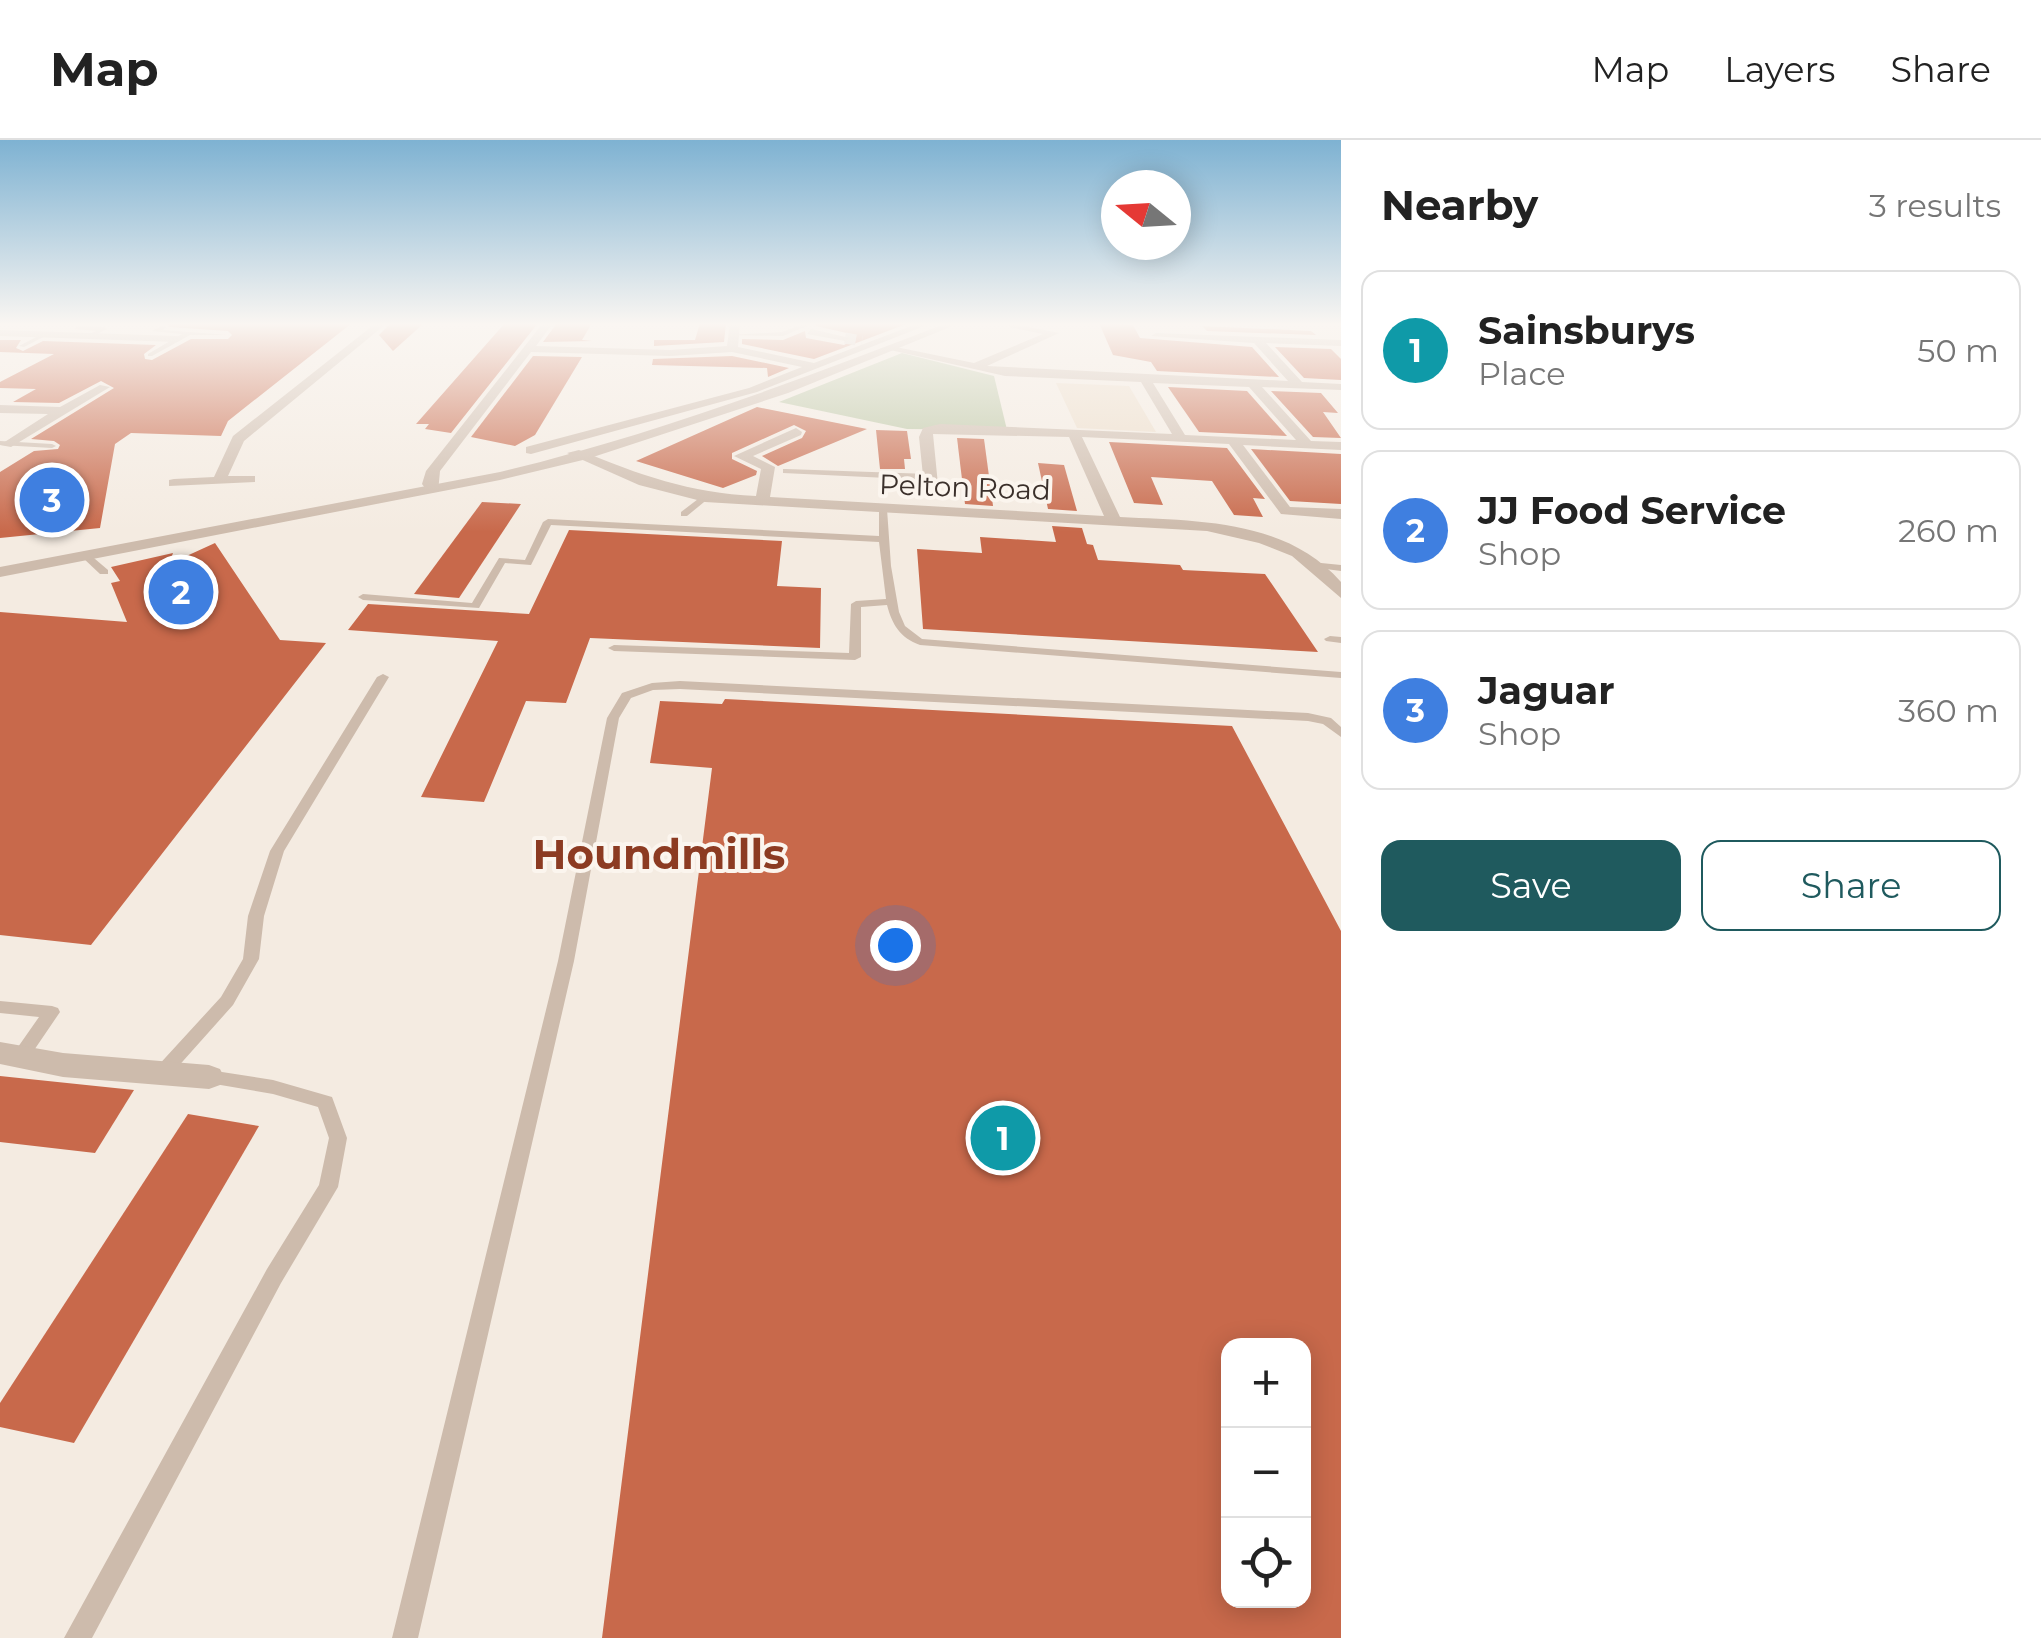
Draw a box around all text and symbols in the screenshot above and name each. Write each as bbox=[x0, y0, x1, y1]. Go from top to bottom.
text: Map bbox=[50, 40, 159, 98]
text: Map bbox=[1591, 48, 1669, 91]
text: Layers bbox=[1724, 48, 1835, 91]
text: Share bbox=[1890, 48, 1991, 91]
north arrow bbox=[1101, 170, 1191, 260]
text: Nearby bbox=[1381, 179, 1538, 231]
text: 3 results bbox=[1869, 186, 2001, 225]
text: Sainsburys bbox=[1478, 307, 1695, 354]
text: 1 bbox=[1409, 331, 1422, 370]
text: 50 m bbox=[1917, 331, 1999, 370]
text: Place bbox=[1478, 354, 1566, 393]
pin: 3 bbox=[20, 462, 84, 538]
street label: Pelton Road bbox=[879, 467, 1051, 507]
text: JJ Food Service bbox=[1478, 487, 1786, 534]
text: 2 bbox=[1406, 511, 1425, 550]
text: 260 m bbox=[1898, 511, 1999, 550]
text: Shop bbox=[1478, 534, 1561, 573]
pin: 2 bbox=[148, 554, 214, 630]
text: Jaguar bbox=[1478, 667, 1615, 714]
text: 3 bbox=[1406, 691, 1425, 730]
text: 360 m bbox=[1898, 691, 1999, 730]
text: Shop bbox=[1478, 714, 1561, 753]
district label: Houndmills bbox=[533, 828, 785, 880]
button: Save bbox=[1381, 840, 1681, 931]
button: Share bbox=[1701, 840, 2001, 931]
your location bbox=[870, 920, 921, 971]
pin: 1 bbox=[970, 1100, 1036, 1176]
map controls bbox=[1221, 1338, 1311, 1608]
button: + bbox=[1221, 1338, 1311, 1428]
button: − bbox=[1221, 1428, 1311, 1518]
button: locate bbox=[1221, 1518, 1311, 1608]

